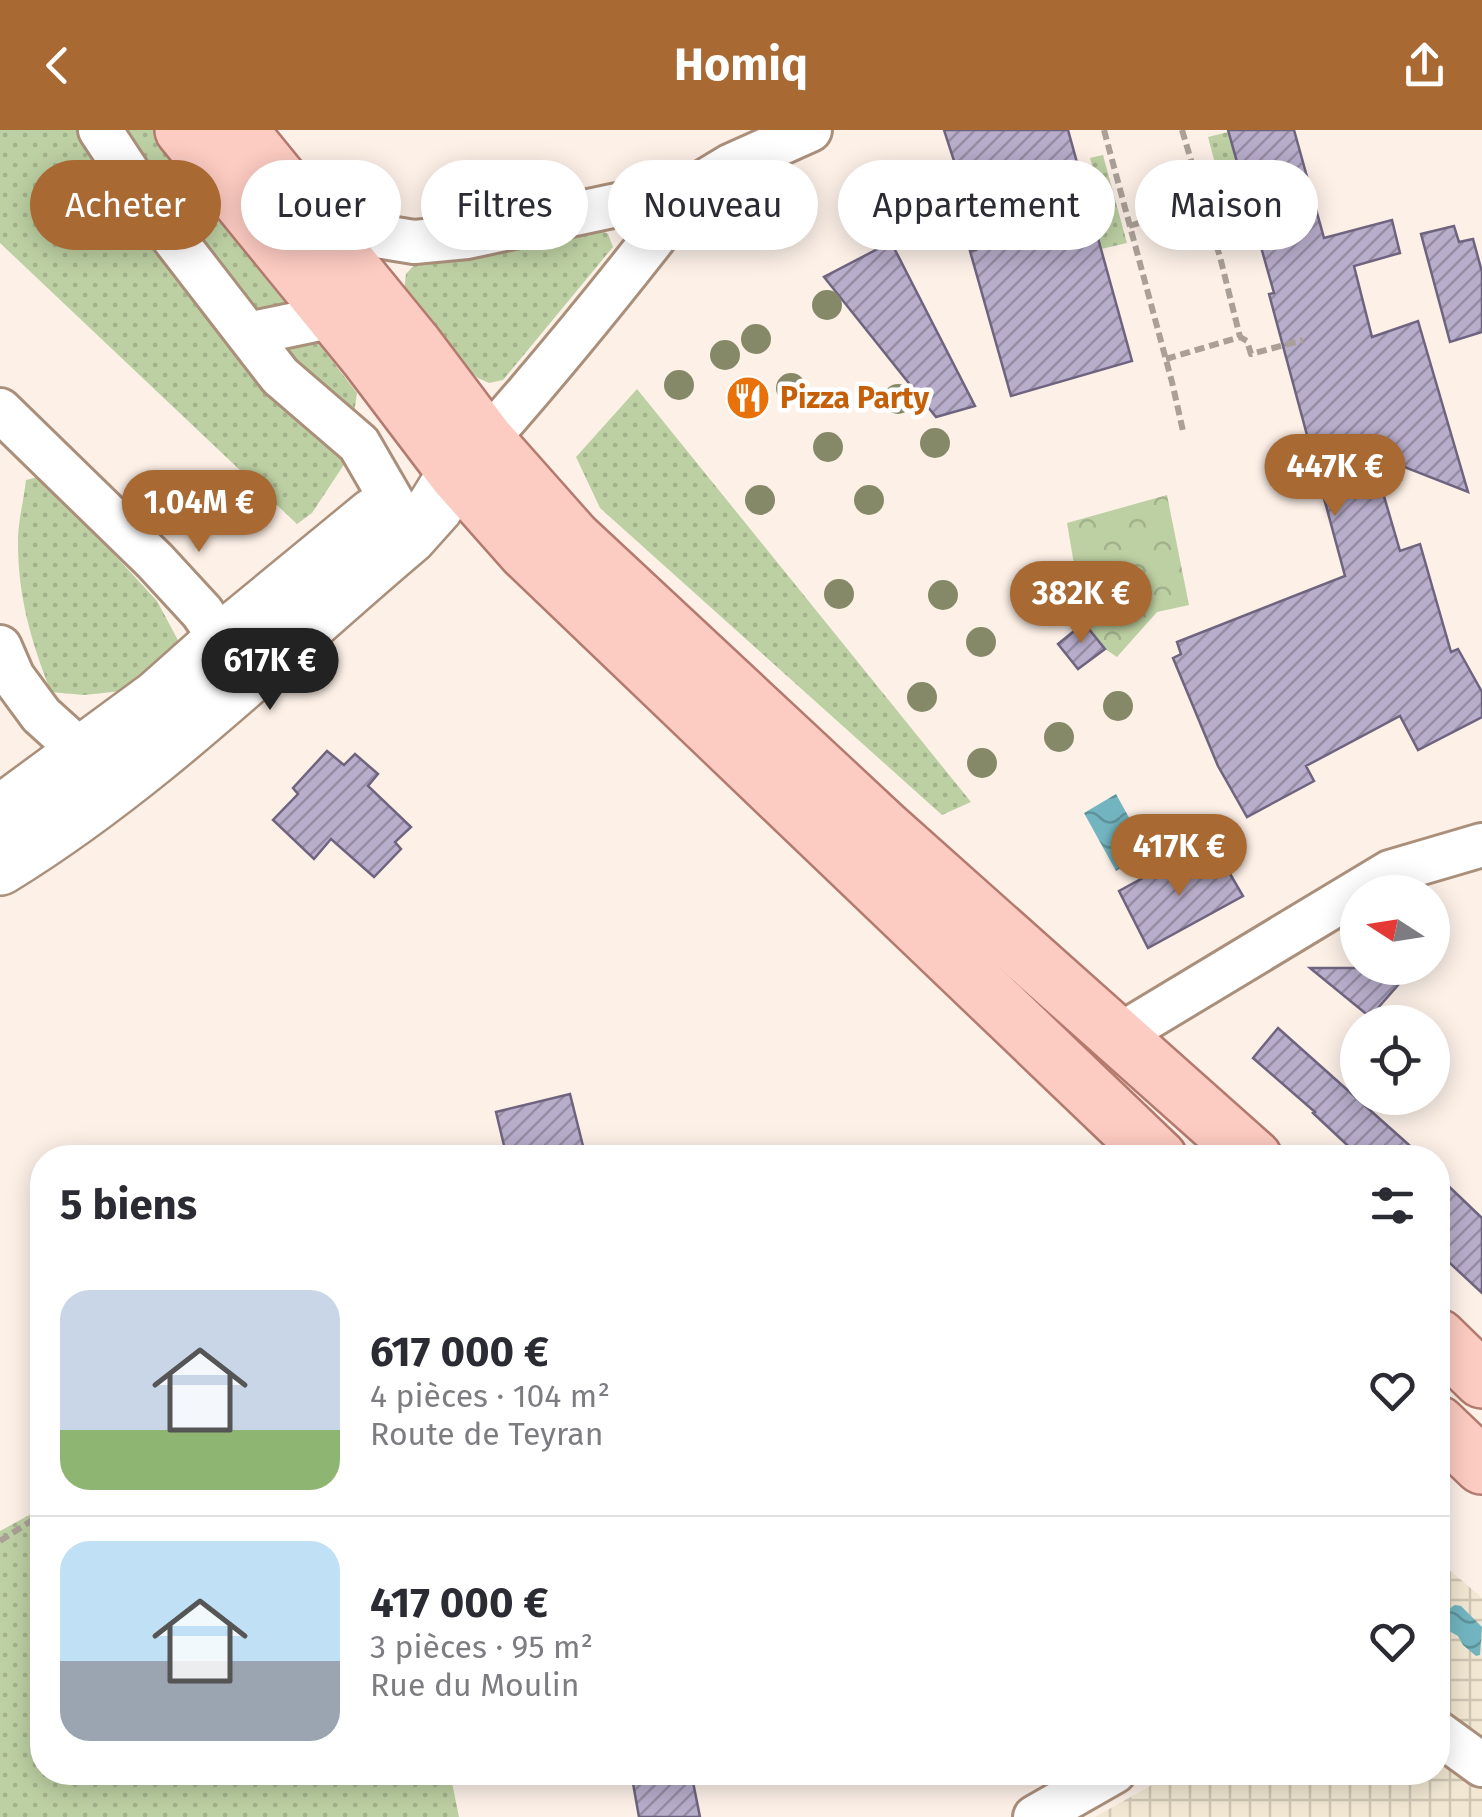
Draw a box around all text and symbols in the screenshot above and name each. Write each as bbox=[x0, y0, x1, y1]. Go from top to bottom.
icon: back bbox=[30, 38, 85, 93]
text: Homiq bbox=[674, 38, 808, 92]
icon: share bbox=[1397, 38, 1452, 93]
chip: Acheter bbox=[30, 160, 221, 250]
chip: Louer bbox=[241, 160, 401, 250]
chip: Filtres bbox=[421, 160, 588, 250]
chip: Nouveau bbox=[608, 160, 818, 250]
chip: Appartement bbox=[838, 160, 1115, 250]
chip: Maison bbox=[1135, 160, 1318, 250]
restaurant icon: Pizza Party bbox=[725, 375, 771, 421]
place label: Pizza Party bbox=[780, 380, 929, 416]
pin: 447K € bbox=[1254, 434, 1416, 519]
text: 447K € bbox=[1287, 447, 1384, 485]
pin: 1.04M € bbox=[107, 470, 291, 555]
text: 1.04M € bbox=[144, 483, 254, 521]
pin: 382K € bbox=[1000, 561, 1162, 646]
text: 382K € bbox=[1032, 574, 1130, 612]
pin: 617K € bbox=[189, 628, 351, 713]
text: 617K € bbox=[224, 641, 316, 679]
pin: 417K € bbox=[1098, 814, 1260, 899]
text: 417K € bbox=[1133, 827, 1225, 865]
north arrow bbox=[1340, 875, 1450, 985]
map controls bbox=[1340, 875, 1450, 1115]
button: locate bbox=[1340, 1005, 1450, 1115]
icon: filters bbox=[1365, 1178, 1420, 1233]
text: 5 biens bbox=[60, 1180, 197, 1230]
text: 617 000 € bbox=[370, 1327, 549, 1377]
icon: home bbox=[140, 1330, 260, 1450]
icon: heart bbox=[1365, 1363, 1420, 1418]
text: 4 pièces · 104 m² bbox=[370, 1377, 610, 1415]
text: Route de Teyran bbox=[370, 1415, 603, 1453]
text: 417 000 € bbox=[370, 1578, 548, 1628]
icon: home bbox=[140, 1581, 260, 1701]
icon: heart bbox=[1365, 1614, 1420, 1669]
text: 3 pièces · 95 m² bbox=[370, 1628, 593, 1666]
text: Rue du Moulin bbox=[370, 1666, 580, 1704]

